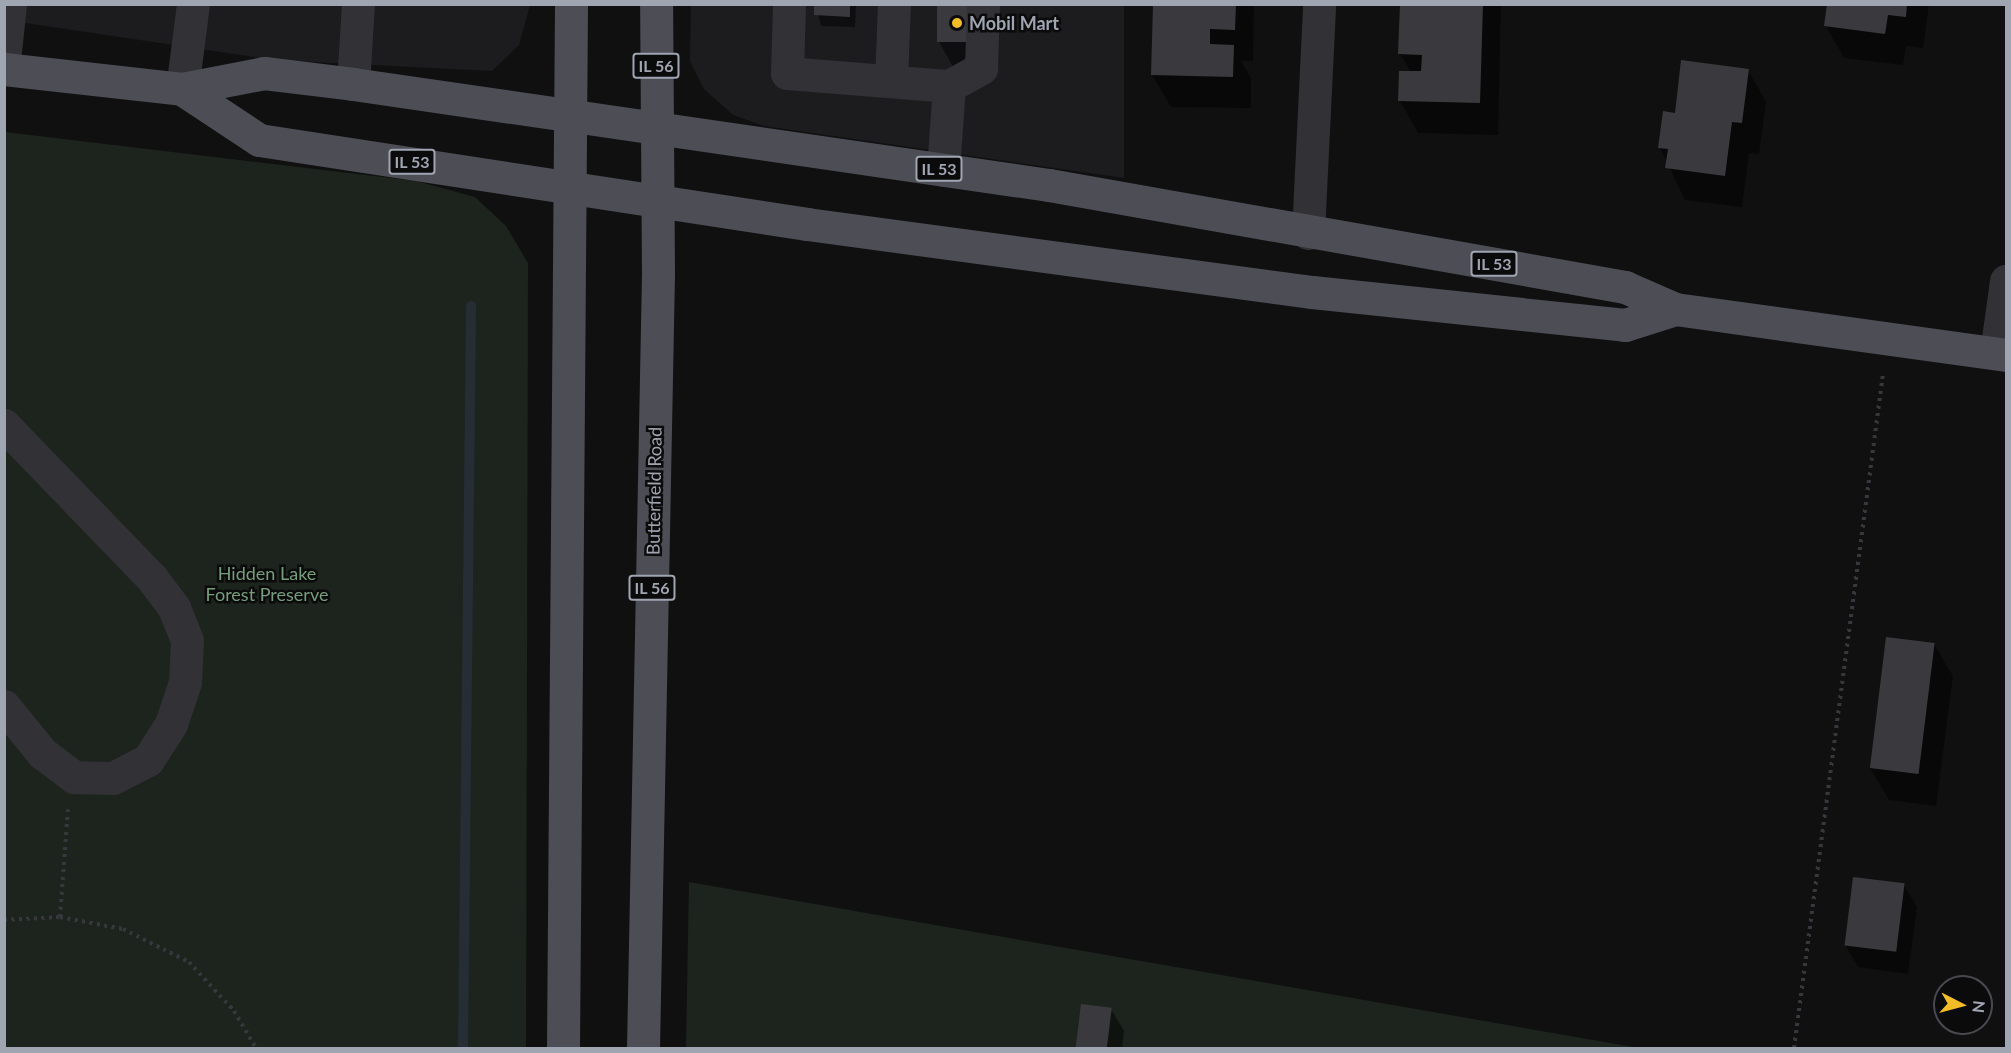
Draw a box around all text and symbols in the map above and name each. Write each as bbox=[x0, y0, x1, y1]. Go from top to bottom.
place label: Mobil Mart bbox=[969, 12, 1059, 34]
marker: Mobil Mart bbox=[950, 16, 964, 30]
road number: IL 56 bbox=[632, 53, 680, 79]
road number: IL 53 bbox=[388, 149, 436, 175]
road number: IL 53 bbox=[915, 156, 963, 182]
road number: IL 53 bbox=[1470, 251, 1518, 277]
street label: Butterfield Road bbox=[642, 427, 666, 555]
park label: Hidden Lake Forest Preserve bbox=[206, 563, 328, 606]
road number: IL 56 bbox=[628, 575, 676, 601]
north arrow bbox=[1933, 975, 1993, 1035]
text: N bbox=[1969, 1000, 1990, 1014]

